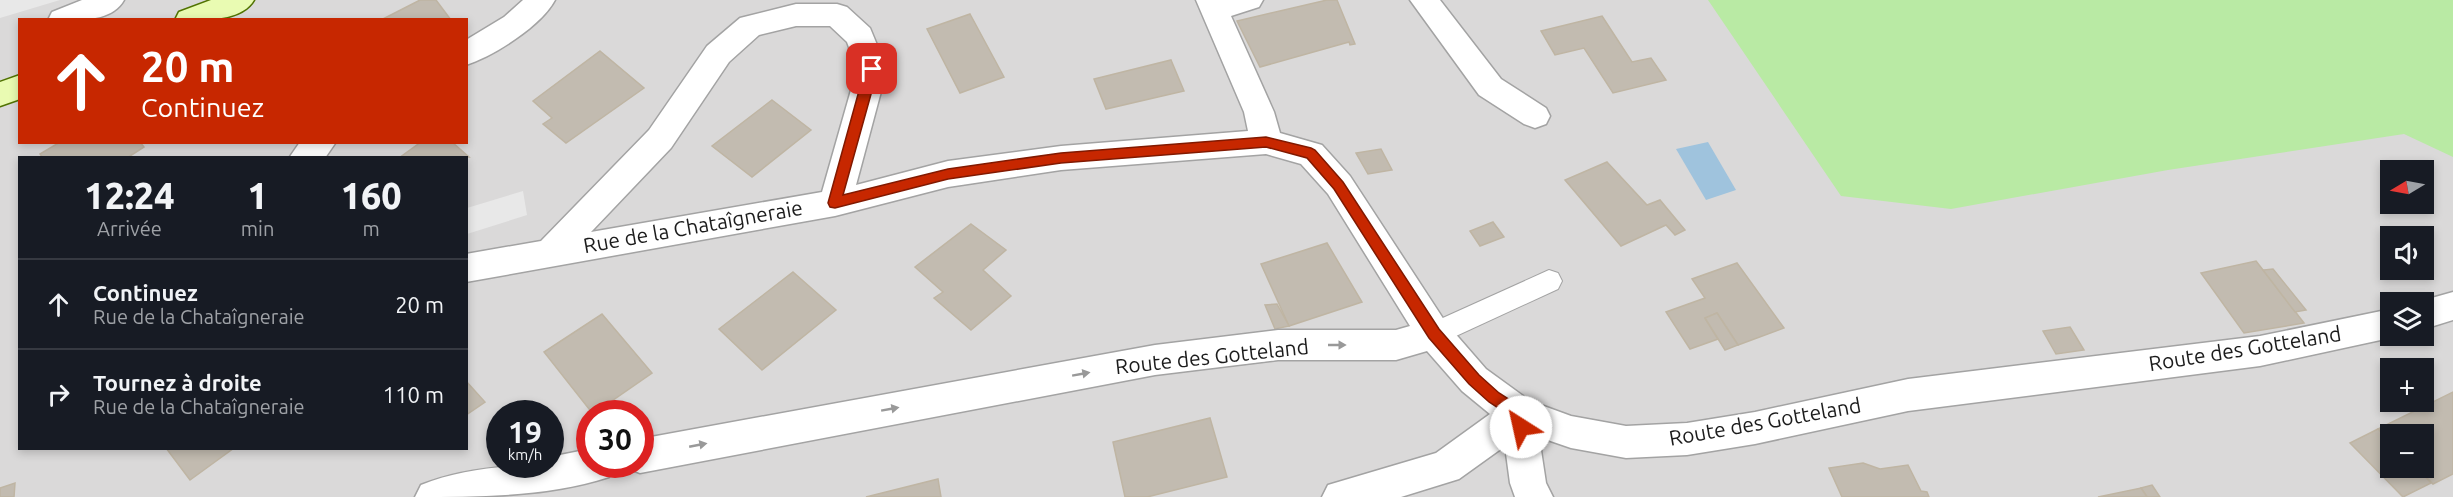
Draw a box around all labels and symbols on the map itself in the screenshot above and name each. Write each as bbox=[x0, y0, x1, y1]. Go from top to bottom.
pin bbox=[846, 43, 897, 94]
north arrow bbox=[2380, 160, 2434, 214]
street label: Rue de la Chataîgneraie bbox=[581, 195, 804, 257]
street label: Route des Gotteland bbox=[2147, 321, 2343, 375]
street label: Route des Gotteland bbox=[1114, 334, 1310, 378]
one-way arrow bbox=[1328, 340, 1347, 350]
one-way arrow bbox=[1072, 369, 1091, 378]
street label: Route des Gotteland bbox=[1667, 392, 1863, 450]
position arrow bbox=[1489, 395, 1553, 459]
speed limit sign: 30 bbox=[576, 400, 654, 478]
one-way arrow bbox=[880, 404, 899, 413]
one-way arrow bbox=[689, 440, 708, 449]

